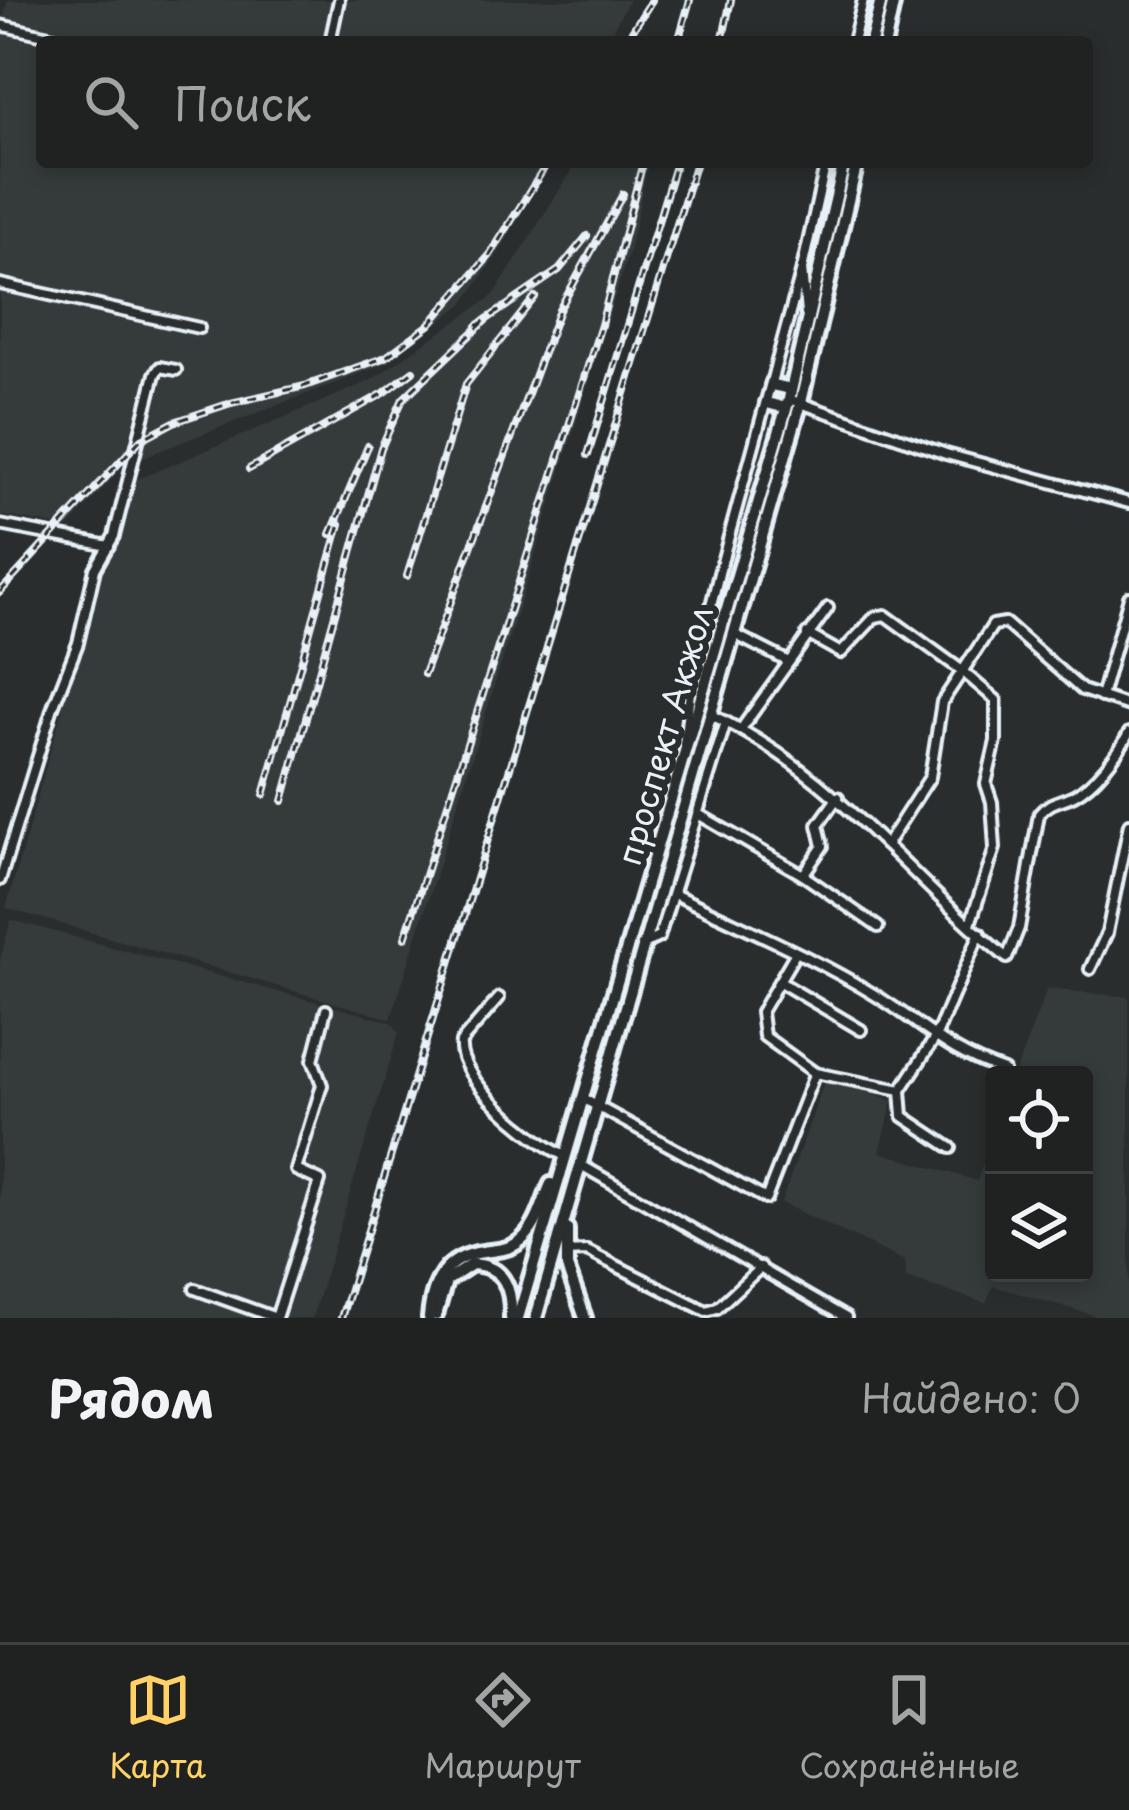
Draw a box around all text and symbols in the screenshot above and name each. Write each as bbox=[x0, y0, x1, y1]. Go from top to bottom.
search box bbox=[36, 36, 1093, 168]
text: Поиск bbox=[174, 68, 311, 136]
icon: search bbox=[78, 69, 144, 135]
street label: проспект Акжол bbox=[602, 599, 724, 871]
map controls bbox=[985, 1066, 1093, 1282]
button: locate bbox=[985, 1066, 1093, 1174]
button: layers bbox=[985, 1174, 1093, 1282]
text: Рядом bbox=[48, 1358, 214, 1435]
text: Найдено: 0 bbox=[861, 1367, 1081, 1426]
tab: Карта bbox=[109, 1667, 206, 1789]
tab: Маршрут bbox=[425, 1667, 581, 1789]
tab: Сохранённые bbox=[799, 1667, 1020, 1789]

